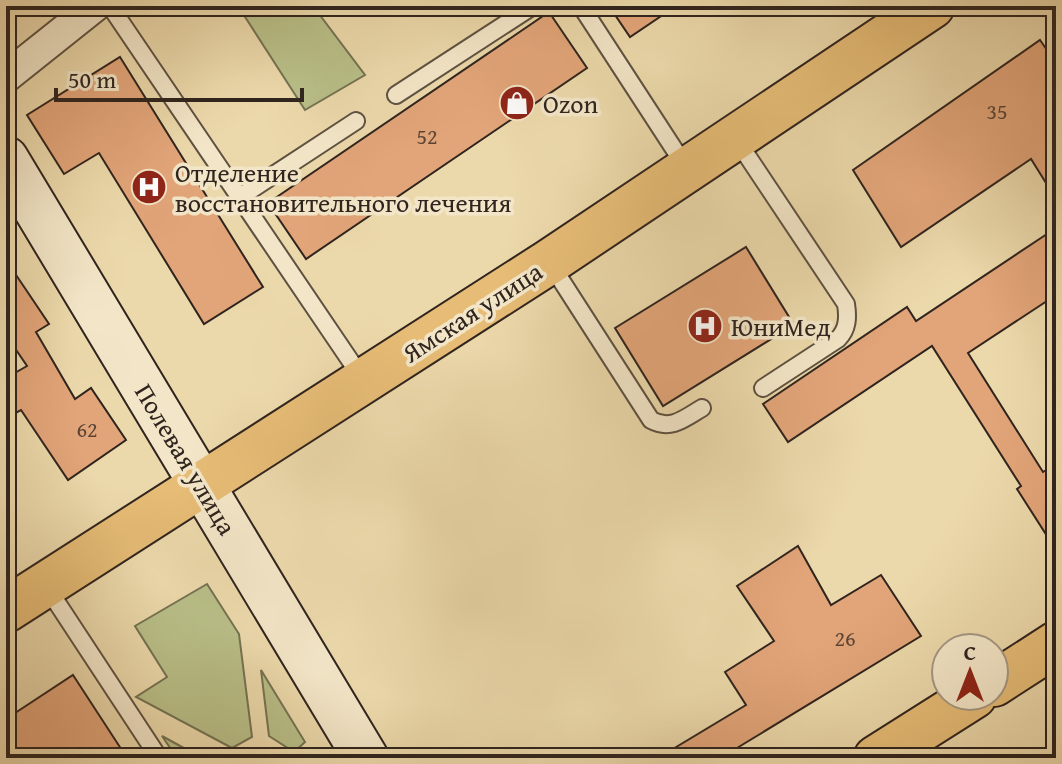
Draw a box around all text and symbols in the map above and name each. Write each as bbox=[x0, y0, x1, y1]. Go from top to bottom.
scale bar bbox=[56, 52, 302, 102]
text: 50 m bbox=[68, 62, 116, 97]
shop icon: Ozon bbox=[498, 84, 536, 122]
place label: Ozon bbox=[543, 84, 598, 123]
house number: 35 bbox=[986, 95, 1008, 127]
house number: 52 bbox=[416, 120, 438, 152]
place label: Отделение восстановительного лечения bbox=[175, 153, 511, 222]
hospital icon: Отделение восстановительного лечения bbox=[130, 168, 168, 206]
street label: Ямская улица bbox=[393, 252, 550, 373]
hospital icon: ЮниМед bbox=[686, 307, 724, 345]
place label: ЮниМед bbox=[731, 307, 831, 346]
street label: Полевая улица bbox=[125, 376, 247, 543]
house number: 62 bbox=[76, 413, 98, 445]
house number: 26 bbox=[834, 622, 856, 654]
north arrow bbox=[930, 632, 1010, 712]
text: С bbox=[964, 636, 976, 668]

